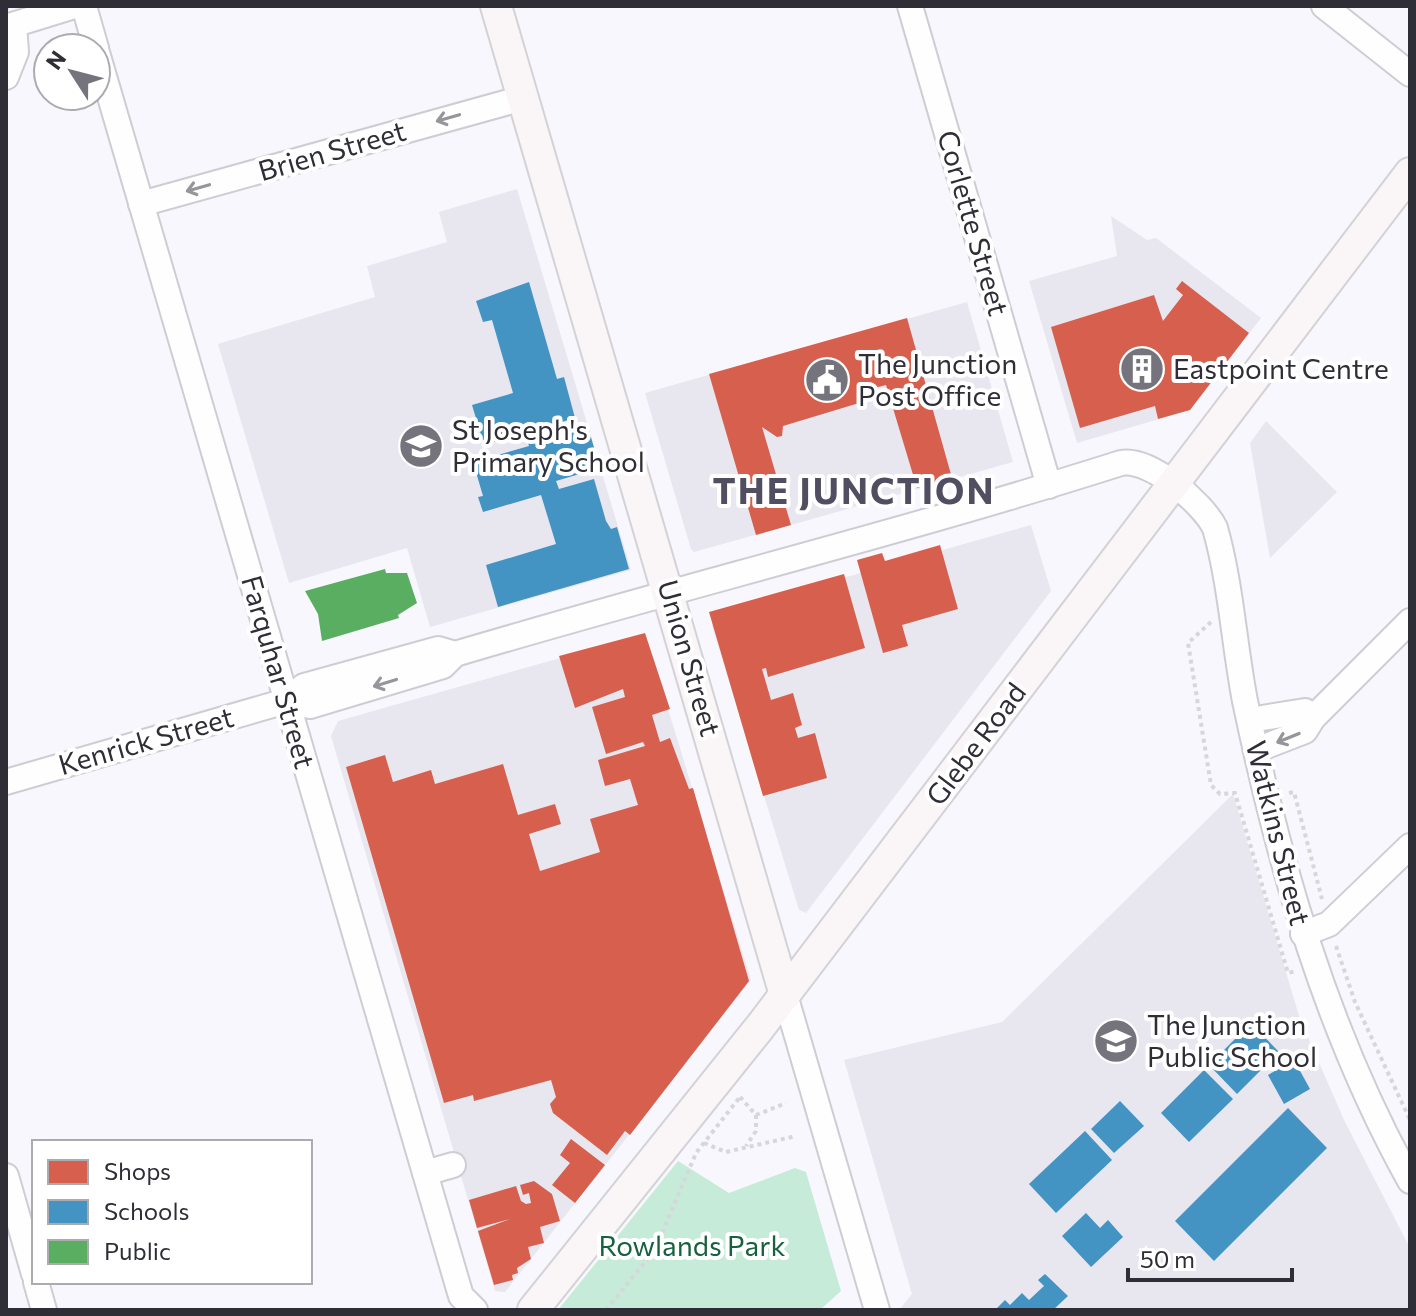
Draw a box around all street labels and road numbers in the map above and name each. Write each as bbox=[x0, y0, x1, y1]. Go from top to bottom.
street label: Brien Street bbox=[254, 113, 409, 187]
street label: Corlette Street bbox=[931, 126, 1017, 319]
street label: Farquhar Street bbox=[235, 571, 323, 772]
street label: Union Street bbox=[651, 576, 728, 740]
street label: Glebe Road bbox=[918, 675, 1032, 811]
street label: Kenrick Street bbox=[54, 699, 237, 781]
street label: Watkins Street bbox=[1240, 737, 1318, 929]

